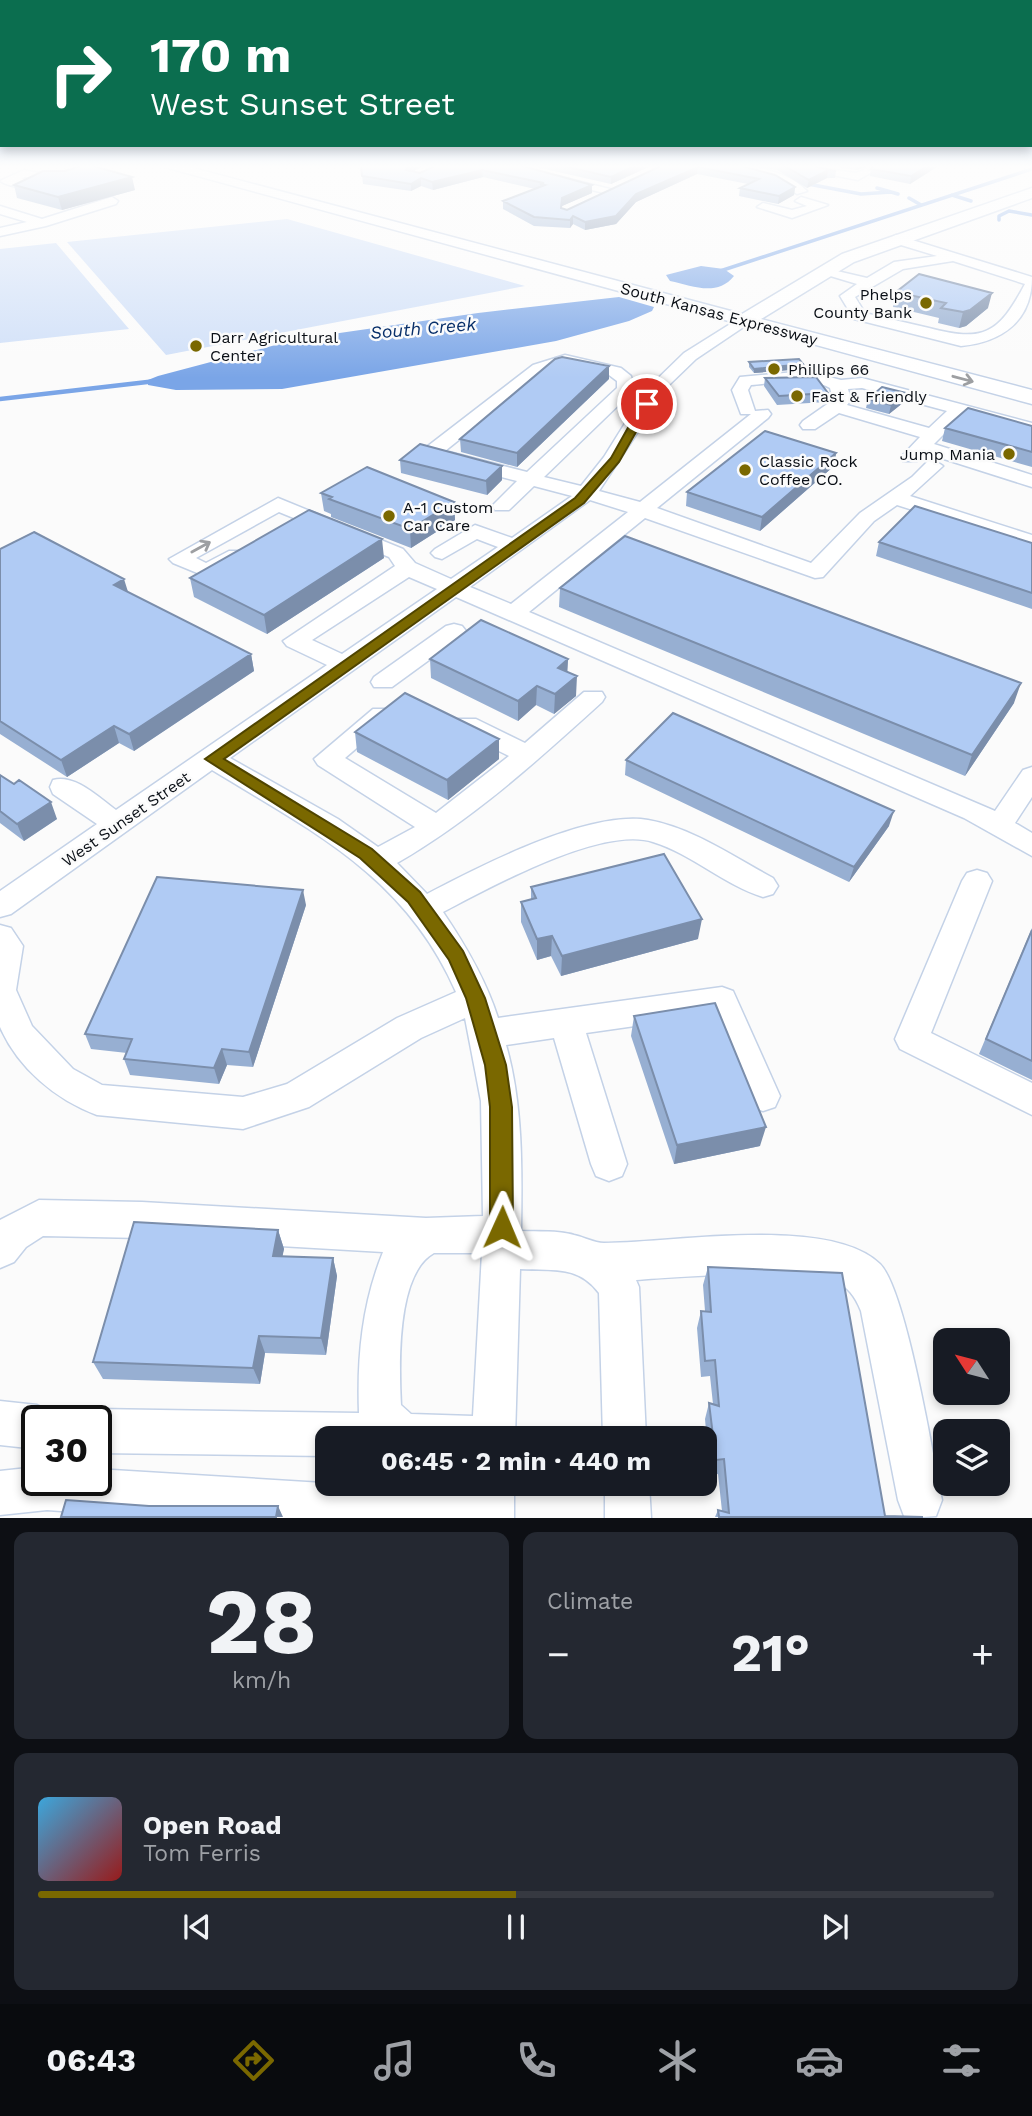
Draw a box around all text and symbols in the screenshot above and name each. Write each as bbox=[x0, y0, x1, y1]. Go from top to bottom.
text: 170 m bbox=[150, 26, 291, 84]
icon: right bbox=[35, 28, 126, 119]
text: West Sunset Street bbox=[150, 85, 455, 123]
street label: South Kansas Expressway bbox=[618, 279, 820, 350]
place label: Phelps County Bank bbox=[813, 285, 912, 322]
marker: Phelps County Bank bbox=[918, 295, 934, 311]
water label: South Creek bbox=[369, 313, 478, 343]
place label: Darr Agricultural Center bbox=[210, 328, 338, 365]
marker: Darr Agricultural Center bbox=[188, 338, 204, 354]
place label: Phillips 66 bbox=[788, 360, 869, 379]
marker: Phillips 66 bbox=[766, 361, 782, 377]
one-way arrow bbox=[951, 373, 974, 386]
pin bbox=[617, 374, 677, 434]
icon: arrive bbox=[628, 385, 666, 423]
place label: Fast & Friendly bbox=[811, 387, 928, 406]
marker: Fast & Friendly bbox=[789, 388, 805, 404]
place label: Jump Mania bbox=[900, 445, 995, 464]
marker: Jump Mania bbox=[1001, 446, 1017, 462]
place label: Classic Rock Coffee CO. bbox=[759, 452, 857, 489]
marker: Classic Rock Coffee CO. bbox=[737, 462, 753, 478]
place label: A-1 Custom Car Care bbox=[403, 498, 493, 535]
marker: A-1 Custom Car Care bbox=[381, 508, 397, 524]
one-way arrow bbox=[190, 540, 211, 553]
street label: West Sunset Street bbox=[58, 767, 194, 870]
position arrow bbox=[465, 1190, 539, 1264]
north arrow bbox=[933, 1328, 1010, 1405]
map controls bbox=[933, 1328, 1010, 1496]
speed limit sign: 30 bbox=[21, 1405, 112, 1496]
button: layers bbox=[933, 1419, 1010, 1496]
text: 06:45 · 2 min · 440 m bbox=[381, 1446, 651, 1476]
text: 28 bbox=[206, 1568, 317, 1675]
text: Climate bbox=[547, 1588, 633, 1615]
text: 21° bbox=[731, 1623, 810, 1684]
text: − bbox=[547, 1632, 570, 1676]
text: + bbox=[971, 1632, 994, 1676]
text: km/h bbox=[232, 1667, 291, 1694]
text: Open Road bbox=[143, 1810, 281, 1840]
text: Tom Ferris bbox=[143, 1840, 261, 1867]
icon: previous bbox=[178, 1908, 216, 1946]
icon: pause bbox=[497, 1908, 535, 1946]
icon: next bbox=[816, 1908, 854, 1946]
icon: directions bbox=[229, 2036, 278, 2085]
icon: music bbox=[370, 2036, 419, 2085]
icon: phone bbox=[512, 2036, 561, 2085]
icon: climate bbox=[653, 2036, 702, 2085]
icon: car bbox=[795, 2036, 844, 2085]
icon: filters bbox=[937, 2036, 986, 2085]
text: 06:43 bbox=[46, 2041, 136, 2079]

